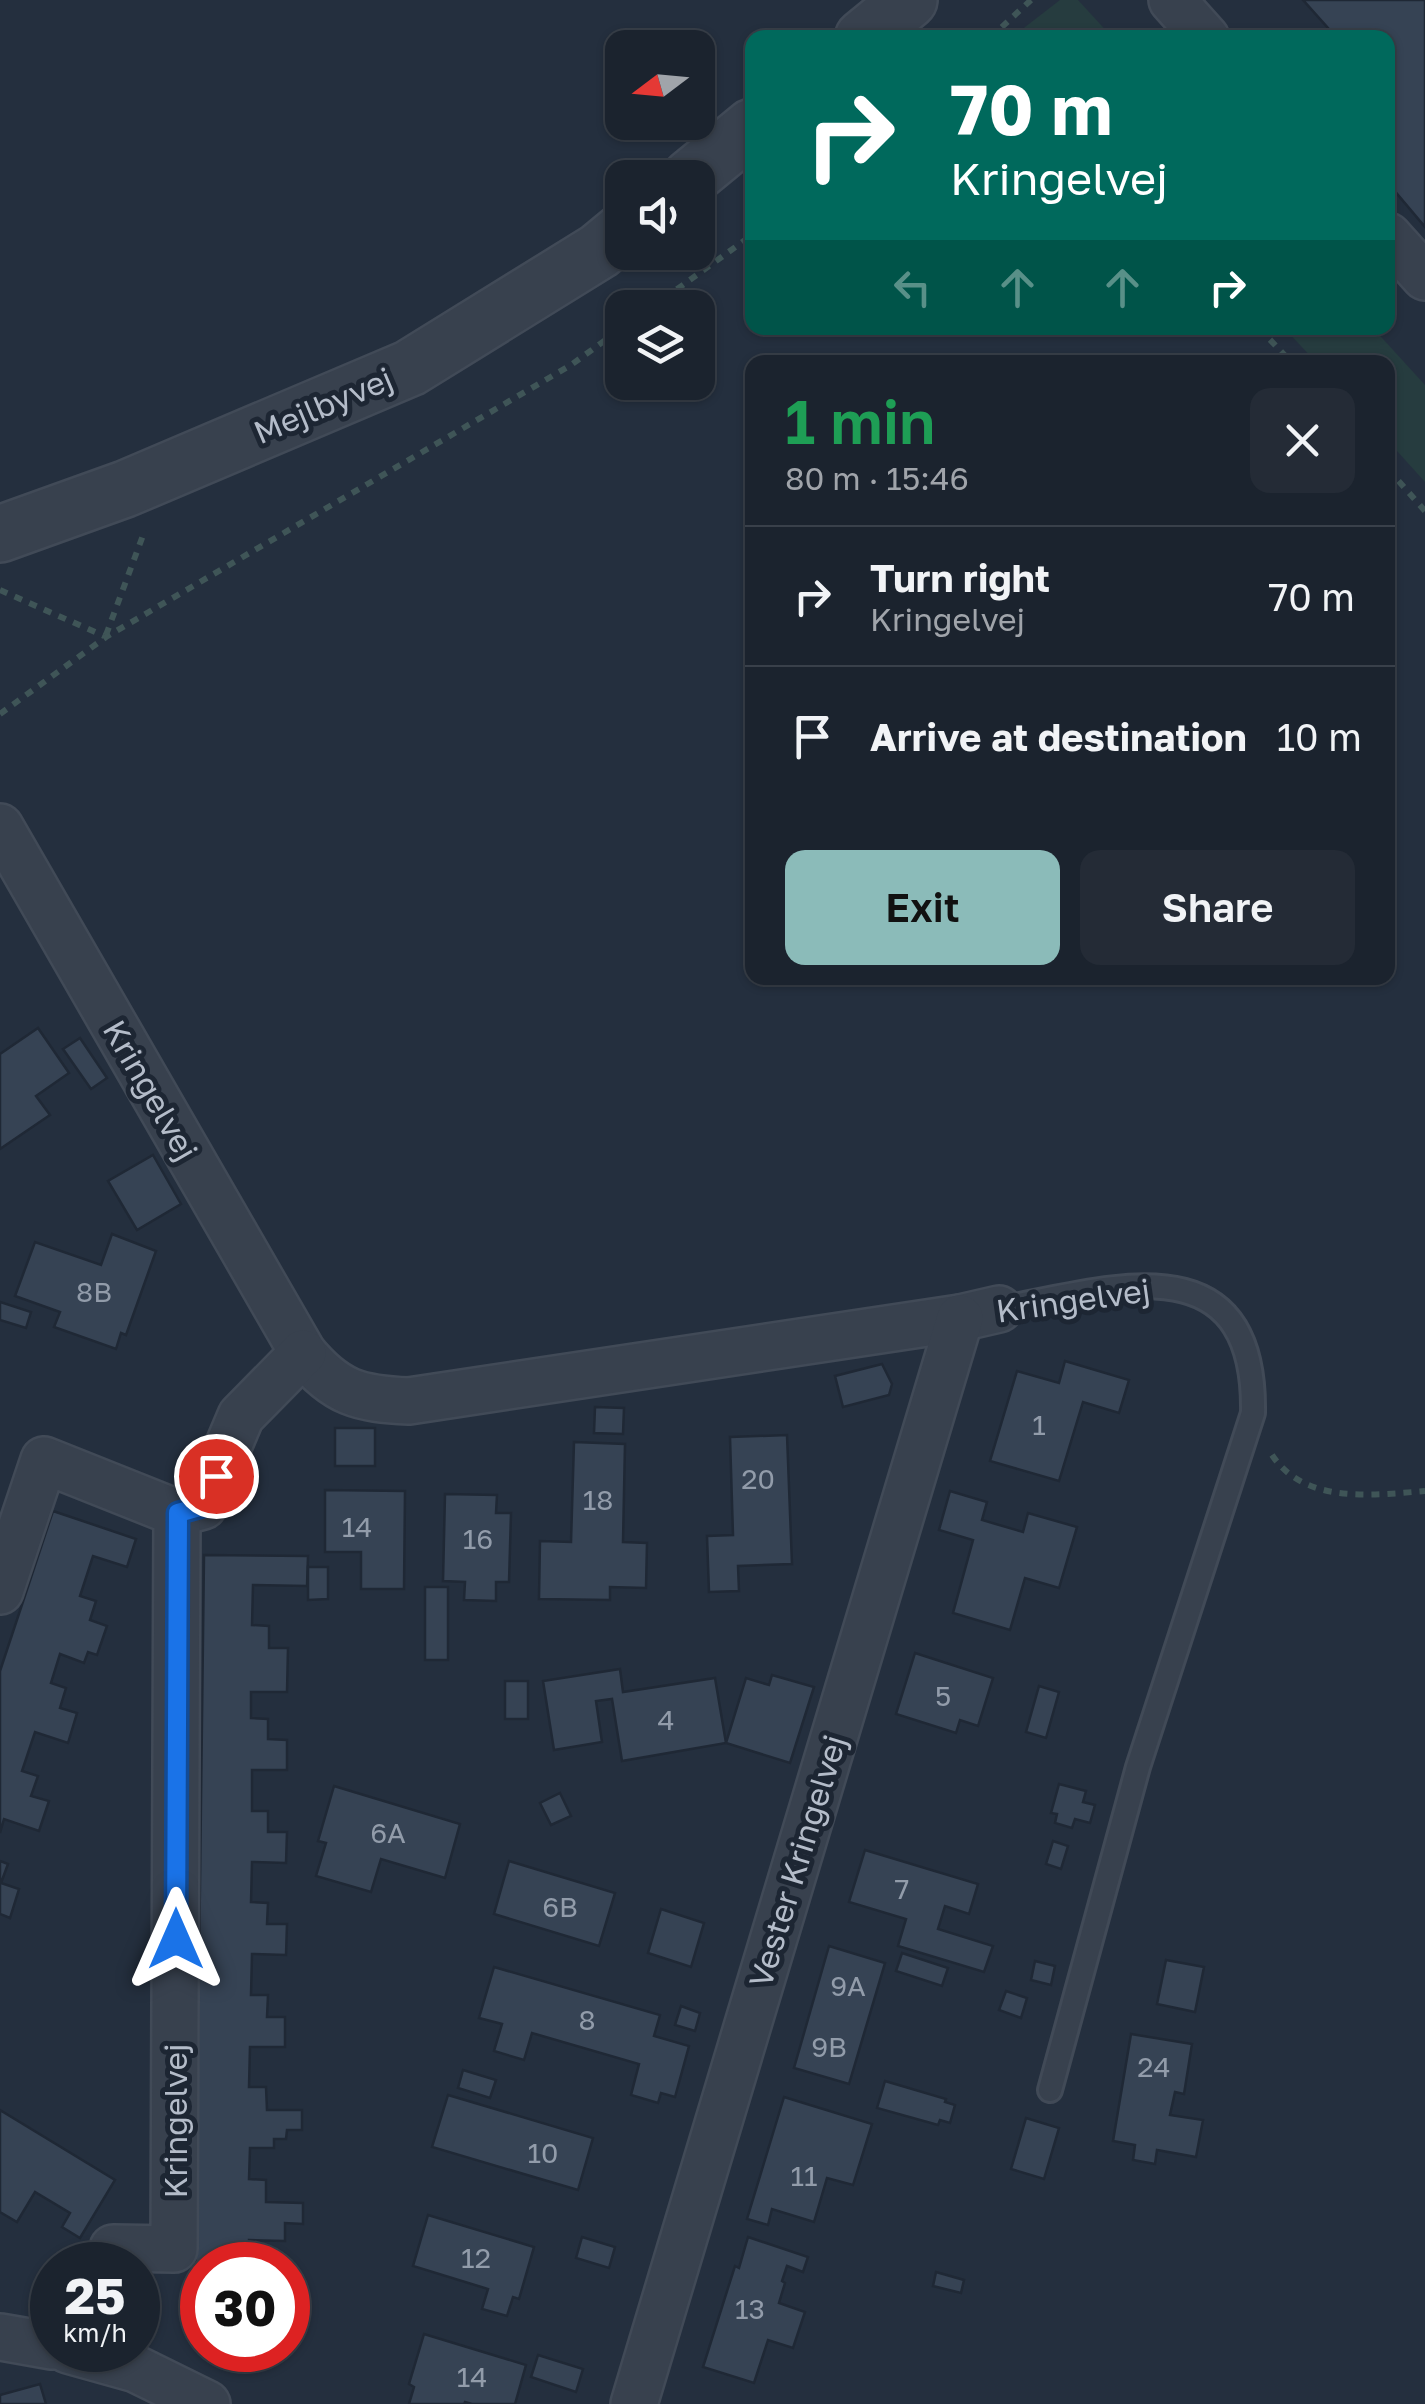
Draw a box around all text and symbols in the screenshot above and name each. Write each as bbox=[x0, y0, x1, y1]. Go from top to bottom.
north arrow bbox=[605, 30, 715, 140]
map controls bbox=[605, 30, 715, 400]
text: 70 m bbox=[950, 66, 1112, 150]
icon: right bbox=[785, 70, 915, 200]
text: Kringelvej bbox=[950, 151, 1168, 205]
button: sound bbox=[605, 160, 715, 270]
icon: left bbox=[885, 260, 940, 315]
icon: ahead bbox=[990, 260, 1045, 315]
icon: ahead bbox=[1095, 260, 1150, 315]
icon: right bbox=[1200, 260, 1255, 315]
button: layers bbox=[605, 290, 715, 400]
street label: Mejlbyvej bbox=[248, 359, 398, 451]
text: 1 min bbox=[785, 385, 935, 457]
button: close bbox=[1250, 388, 1355, 493]
text: 80 m · 15:46 bbox=[785, 459, 969, 497]
text: Turn right bbox=[870, 555, 1050, 600]
icon: right bbox=[785, 569, 840, 624]
text: 70 m bbox=[1268, 574, 1355, 619]
text: Kringelvej bbox=[870, 600, 1025, 638]
icon: arrive bbox=[785, 709, 840, 764]
text: Arrive at destination bbox=[870, 714, 1247, 759]
text: 10 m bbox=[1277, 714, 1362, 759]
button: Exit bbox=[785, 850, 1060, 965]
button: Share bbox=[1080, 850, 1355, 965]
street label: Kringelvej bbox=[96, 1013, 206, 1167]
street label: Kringelvej bbox=[994, 1270, 1152, 1330]
house number: 8B bbox=[76, 1275, 112, 1308]
house number: 1 bbox=[1032, 1408, 1046, 1441]
pin bbox=[174, 1434, 259, 1519]
icon: arrive bbox=[189, 1449, 244, 1504]
house number: 20 bbox=[741, 1462, 775, 1495]
house number: 18 bbox=[583, 1483, 613, 1516]
house number: 14 bbox=[342, 1510, 372, 1543]
house number: 16 bbox=[463, 1522, 493, 1555]
house number: 5 bbox=[935, 1679, 951, 1712]
house number: 4 bbox=[657, 1703, 675, 1736]
street label: Vester Kringelvej bbox=[741, 1730, 853, 1992]
house number: 6A bbox=[370, 1816, 406, 1849]
house number: 7 bbox=[895, 1872, 909, 1905]
position arrow bbox=[124, 1887, 228, 1991]
house number: 6B bbox=[542, 1890, 578, 1923]
house number: 9A bbox=[830, 1969, 866, 2002]
house number: 8 bbox=[578, 2003, 596, 2036]
house number: 9B bbox=[811, 2030, 847, 2063]
street label: Kringelvej bbox=[156, 2043, 194, 2199]
house number: 24 bbox=[1137, 2050, 1171, 2083]
house number: 10 bbox=[528, 2136, 558, 2169]
house number: 11 bbox=[790, 2159, 818, 2192]
house number: 12 bbox=[461, 2241, 491, 2274]
speed limit sign: 30 bbox=[180, 2242, 310, 2372]
text: 25 bbox=[64, 2265, 125, 2325]
house number: 13 bbox=[735, 2292, 765, 2325]
text: km/h bbox=[63, 2317, 127, 2348]
house number: 14 bbox=[457, 2360, 487, 2393]

